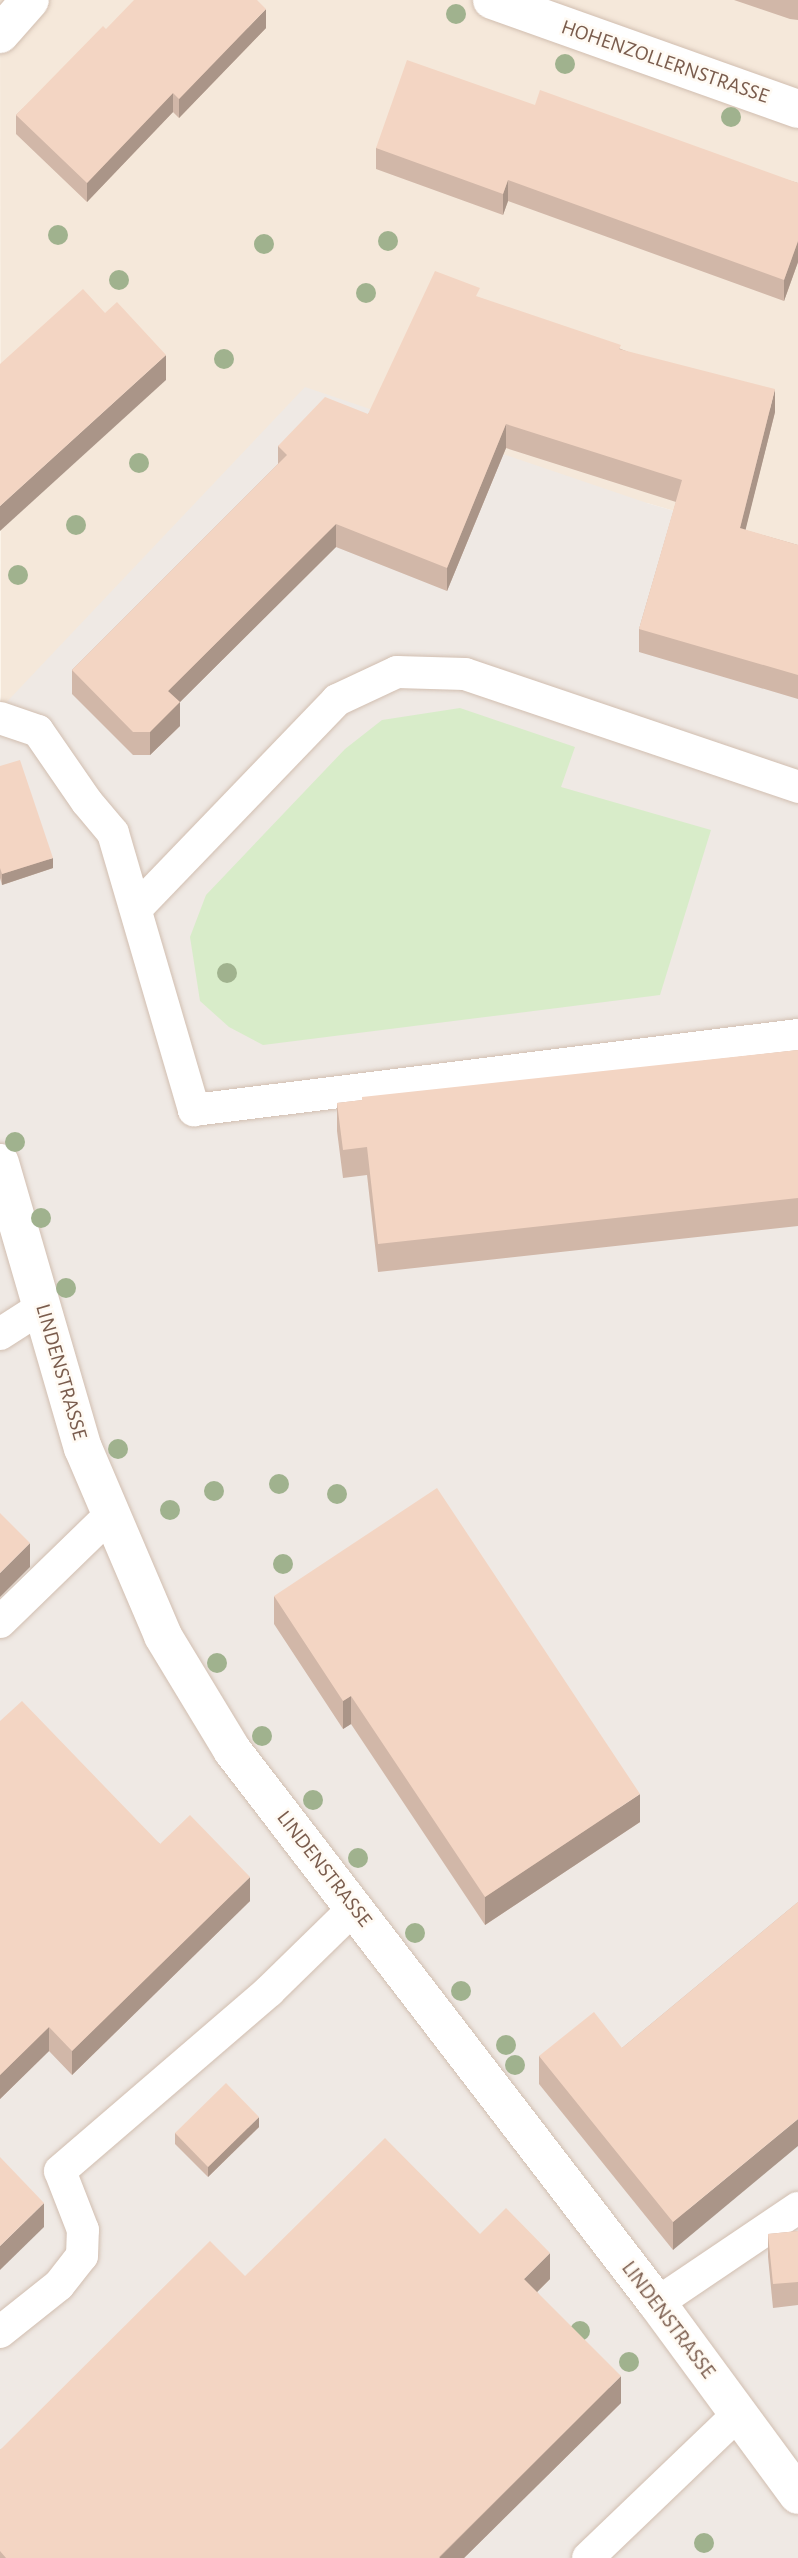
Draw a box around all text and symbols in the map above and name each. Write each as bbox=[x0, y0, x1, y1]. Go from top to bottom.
street label: HOHENZOLLERNSTRASSE bbox=[558, 15, 772, 109]
street label: LINDENSTRASSE bbox=[30, 1301, 92, 1443]
street label: LINDENSTRASSE bbox=[271, 1806, 377, 1932]
street label: LINDENSTRASSE bbox=[616, 2256, 720, 2384]

